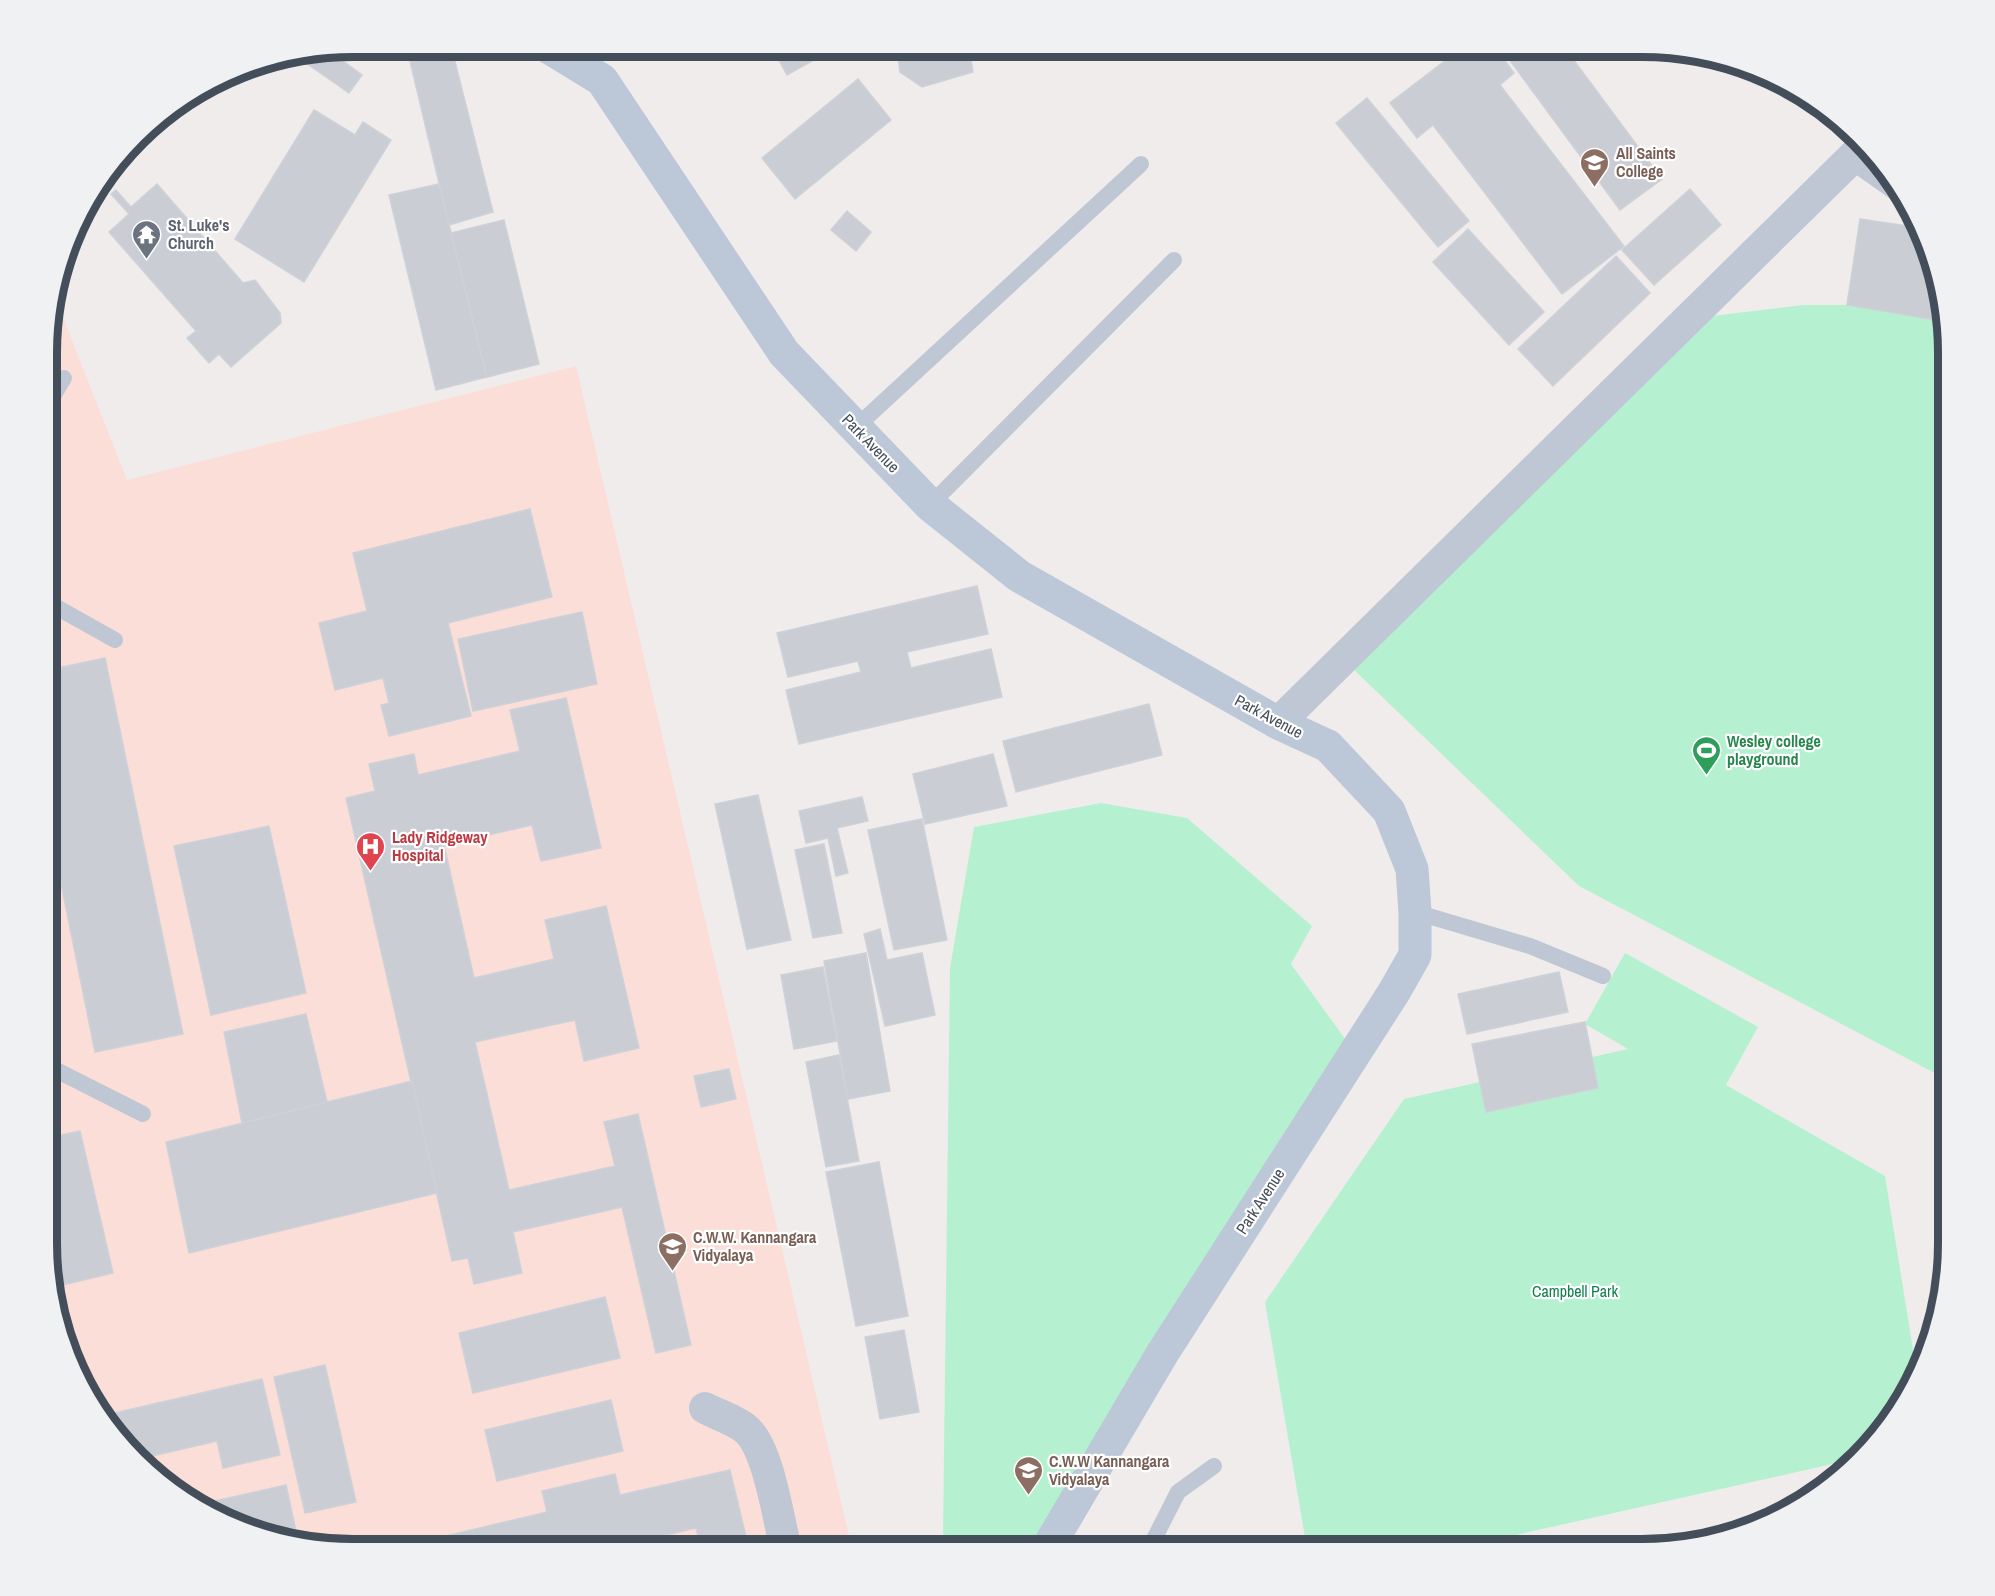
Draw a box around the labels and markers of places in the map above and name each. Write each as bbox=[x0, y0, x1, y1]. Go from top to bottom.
place label: All Saints College bbox=[1616, 142, 1676, 182]
school or university icon: All Saints College bbox=[1579, 146, 1611, 188]
place label: St. Luke's Church bbox=[168, 214, 229, 254]
temple icon: St. Luke's Church bbox=[131, 218, 163, 260]
place label: Wesley college playground bbox=[1727, 730, 1821, 770]
sports icon: Wesley college playground bbox=[1690, 734, 1722, 776]
place label: Lady Ridgeway Hospital bbox=[392, 826, 488, 866]
hospital icon: Lady Ridgeway Hospital bbox=[355, 830, 387, 872]
place label: C.W.W. Kannangara Vidyalaya bbox=[693, 1226, 817, 1266]
school or university icon: C.W.W. Kannangara Vidyalaya bbox=[656, 1230, 688, 1272]
place label: C.W.W Kannangara Vidyalaya bbox=[1049, 1450, 1170, 1490]
school or university icon: C.W.W Kannangara Vidyalaya bbox=[1012, 1454, 1044, 1496]

